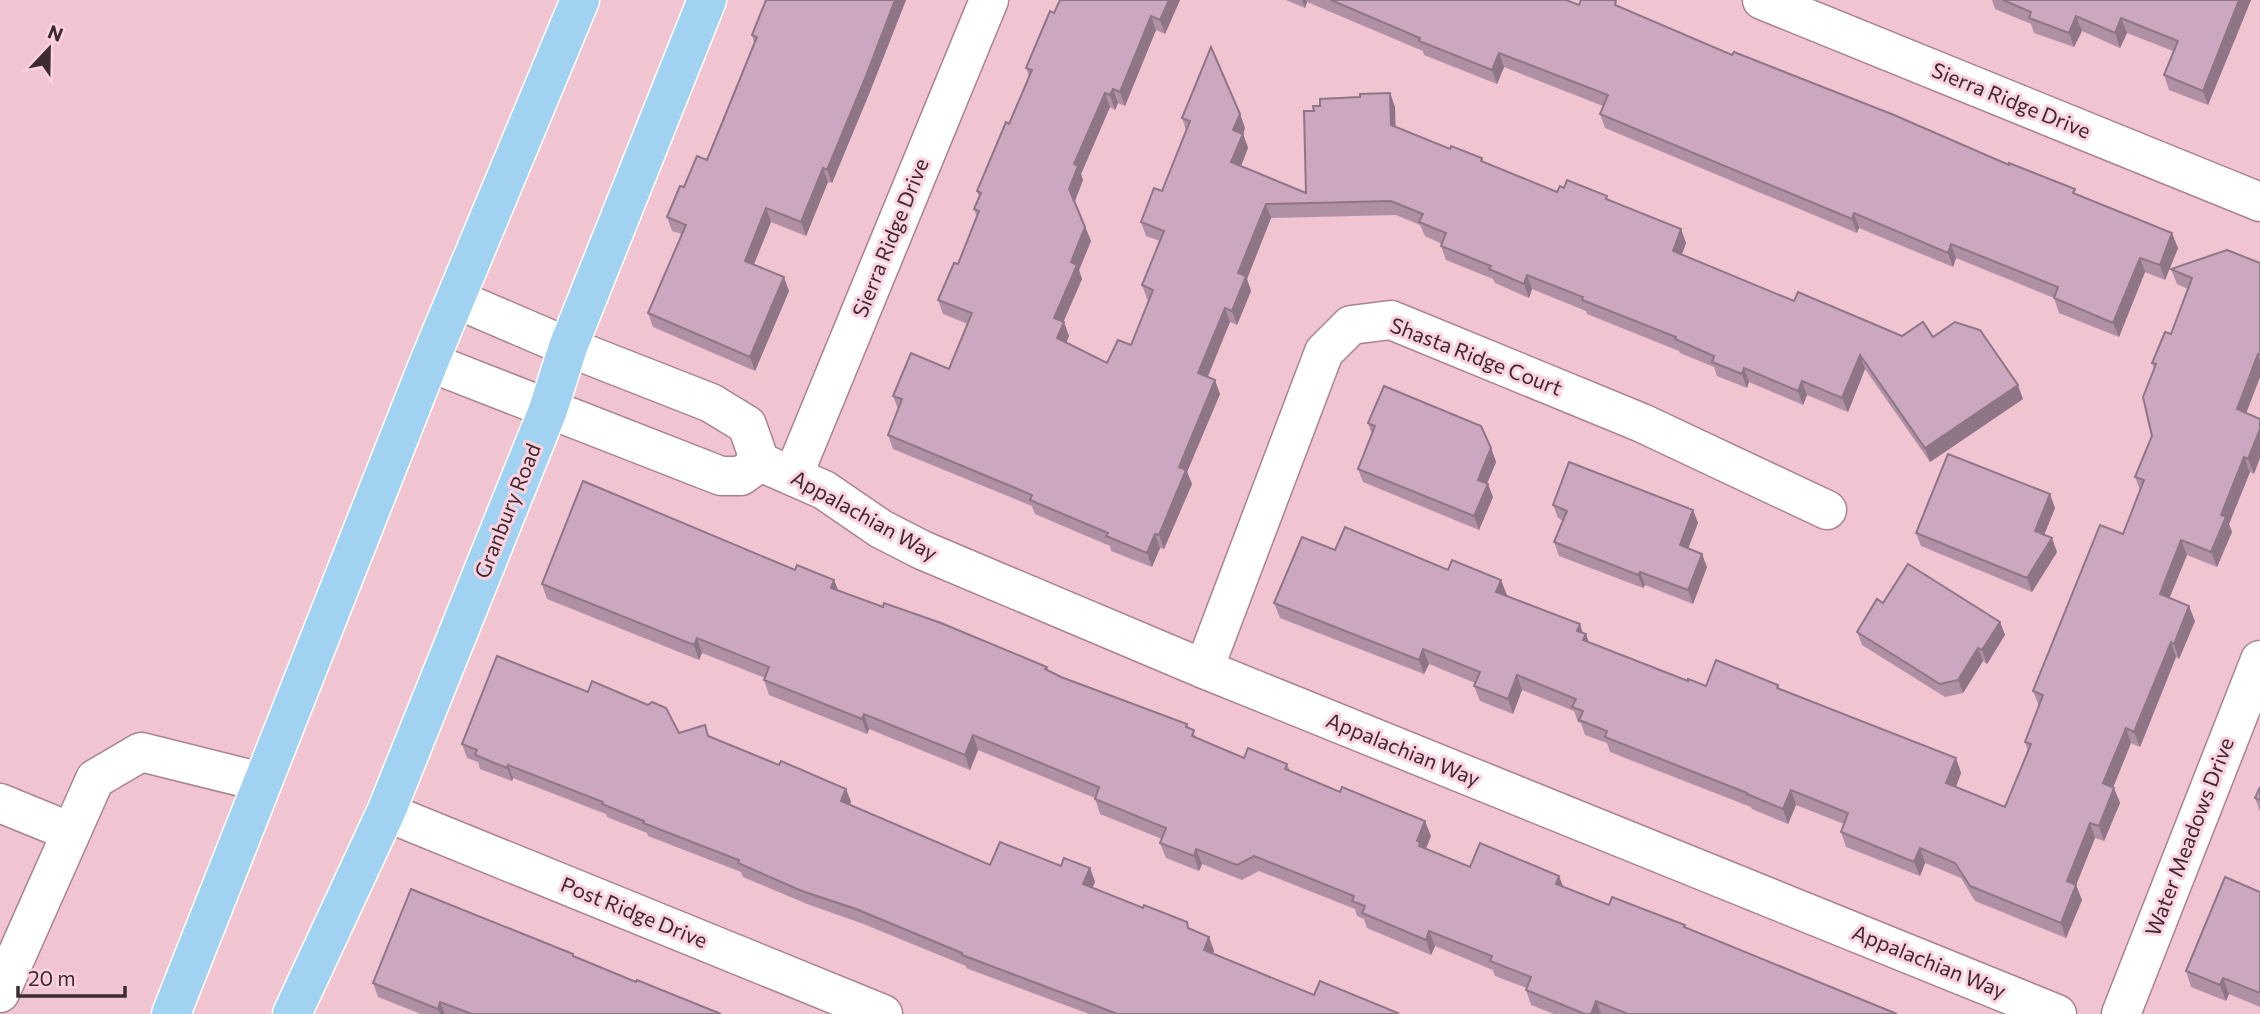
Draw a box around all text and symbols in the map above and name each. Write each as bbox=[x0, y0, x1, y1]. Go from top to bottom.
north arrow bbox=[14, 14, 84, 84]
text: N bbox=[45, 19, 66, 46]
street label: Sierra Ridge Drive bbox=[1929, 56, 2095, 143]
street label: Sierra Ridge Drive bbox=[846, 154, 933, 320]
street label: Shasta Ridge Court bbox=[1387, 311, 1566, 400]
street label: Granbury Road bbox=[468, 439, 545, 581]
street label: Appalachian Way bbox=[787, 464, 942, 565]
street label: Appalachian Way bbox=[1323, 706, 1484, 791]
street label: Water Meadows Drive bbox=[2139, 734, 2238, 939]
street label: Post Ridge Drive bbox=[558, 871, 712, 952]
street label: Appalachian Way bbox=[1849, 918, 2010, 1003]
scale bar bbox=[18, 954, 124, 998]
text: 20 m bbox=[28, 965, 76, 990]

